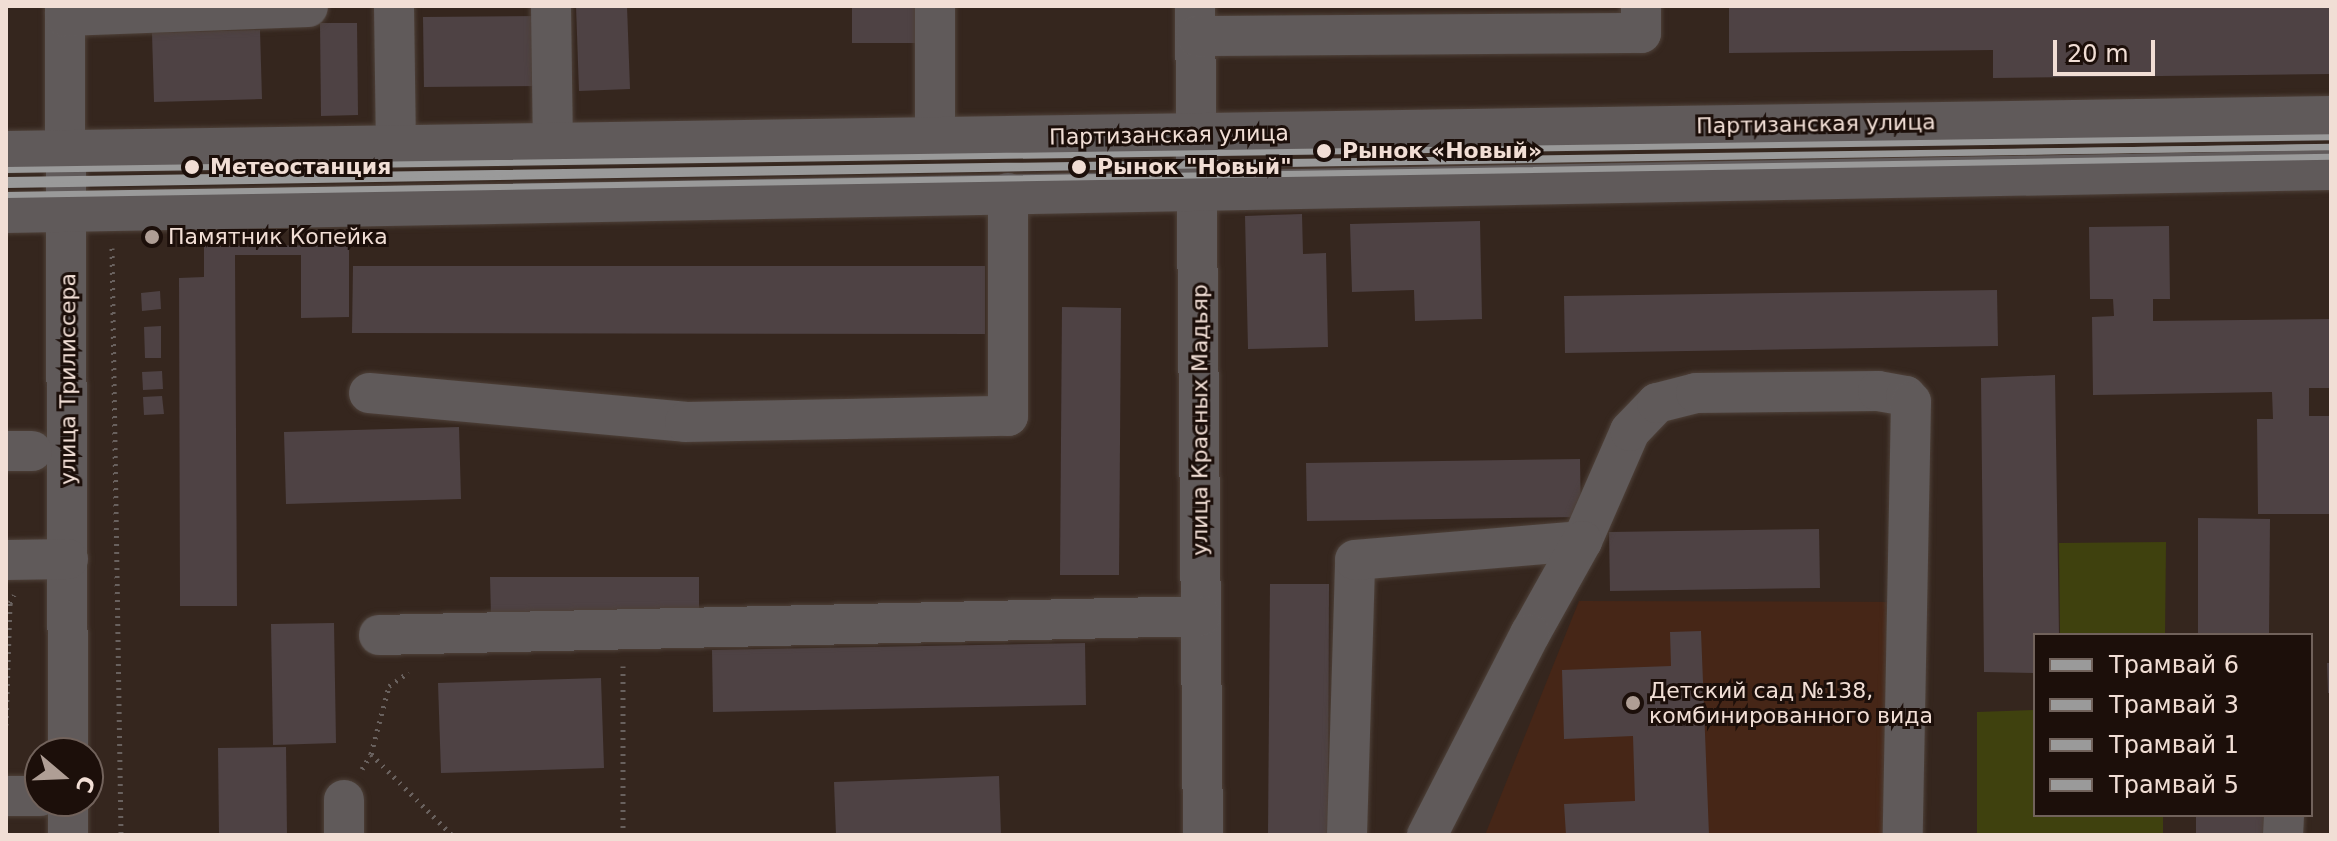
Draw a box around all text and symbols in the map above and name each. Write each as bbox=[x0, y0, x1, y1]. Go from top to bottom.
scale bar bbox=[2057, 24, 2159, 74]
text: 20 m bbox=[2067, 40, 2129, 68]
street label: Партизанская улица bbox=[1696, 109, 1936, 139]
street label: Партизанская улица bbox=[1049, 120, 1289, 150]
place label: Рынок «Новый» bbox=[1342, 138, 1542, 164]
marker: Рынок «Новый» bbox=[1313, 140, 1335, 162]
place label: Метеостанция bbox=[210, 154, 391, 180]
place label: Рынок "Новый" bbox=[1097, 154, 1292, 180]
marker: Метеостанция bbox=[181, 156, 203, 178]
marker: Рынок "Новый" bbox=[1068, 156, 1090, 178]
place label: Памятник Копейка bbox=[168, 224, 388, 250]
marker: Памятник Копейка bbox=[143, 228, 161, 246]
street label: улица Трилиссера bbox=[55, 273, 81, 485]
street label: улица Красных Мадьяр bbox=[1187, 284, 1213, 556]
legend bbox=[2033, 633, 2313, 817]
text: Трамвай 6 bbox=[2109, 651, 2239, 679]
place label: Детский сад №138, комбинированного вида bbox=[1649, 677, 1933, 728]
text: Трамвай 3 bbox=[2109, 691, 2239, 719]
marker: Детский сад №138, комбинированного вида bbox=[1624, 694, 1642, 712]
text: Трамвай 1 bbox=[2109, 731, 2239, 759]
north arrow bbox=[24, 737, 104, 817]
text: Трамвай 5 bbox=[2109, 771, 2239, 799]
text: С bbox=[71, 773, 100, 796]

